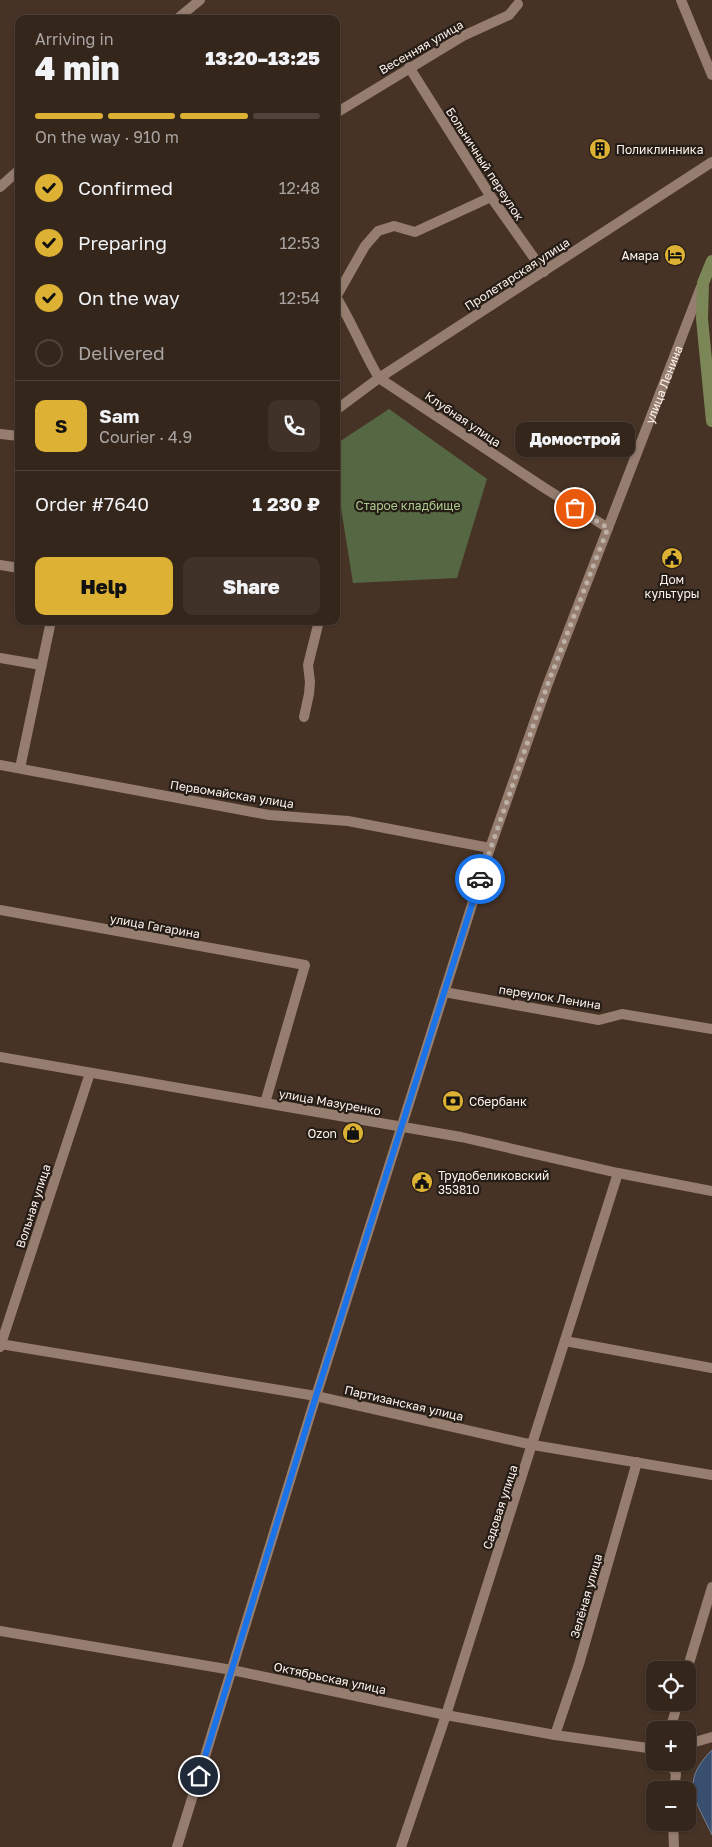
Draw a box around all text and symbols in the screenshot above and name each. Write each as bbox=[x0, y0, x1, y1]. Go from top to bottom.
street label: Весенняя улица bbox=[376, 17, 466, 77]
text: Arriving in bbox=[35, 29, 114, 49]
text: 13:20–13:25 bbox=[205, 46, 320, 69]
text: 4 min bbox=[35, 49, 120, 87]
street label: Больничный переулок bbox=[443, 105, 527, 223]
text: On the way · 910 m bbox=[35, 127, 179, 147]
building icon: Поликлинника bbox=[588, 137, 612, 161]
place label: Поликлинника bbox=[616, 142, 703, 157]
icon: check bbox=[35, 174, 63, 202]
text: Confirmed bbox=[78, 176, 173, 199]
text: 12:48 bbox=[279, 178, 320, 198]
icon: check bbox=[35, 229, 63, 257]
text: Preparing bbox=[78, 231, 167, 254]
text: 12:53 bbox=[280, 233, 320, 253]
street label: Пролетарская улица bbox=[462, 234, 572, 314]
hotel icon: Амара bbox=[663, 243, 687, 267]
place label: Амара bbox=[621, 248, 659, 263]
icon: check bbox=[35, 284, 63, 312]
text: On the way bbox=[78, 286, 180, 309]
text: 12:54 bbox=[279, 288, 320, 308]
text: Delivered bbox=[78, 341, 165, 364]
street label: улица Ленина bbox=[642, 343, 685, 426]
street label: Клубная улица bbox=[422, 388, 504, 450]
button: phone bbox=[268, 400, 320, 452]
text: Sam bbox=[99, 404, 139, 427]
text: S bbox=[55, 414, 67, 437]
callout: Домострой bbox=[515, 423, 635, 458]
text: Courier · 4.9 bbox=[99, 427, 192, 447]
text: Домострой bbox=[530, 429, 620, 449]
pin bbox=[554, 487, 596, 529]
text: Order #7640 bbox=[35, 492, 149, 515]
text: 1 230 ₽ bbox=[252, 492, 320, 515]
icon: bag bbox=[561, 494, 589, 522]
park label: Старое кладбище bbox=[356, 498, 460, 513]
public building icon: Дом культуры bbox=[660, 546, 684, 570]
button: Help bbox=[35, 557, 173, 615]
button: Share bbox=[183, 557, 320, 615]
place label: Дом культуры bbox=[644, 572, 700, 601]
street label: Первомайская улица bbox=[169, 777, 295, 811]
courier bbox=[455, 854, 505, 904]
icon: car bbox=[466, 865, 494, 893]
street label: улица Гагарина bbox=[109, 911, 201, 941]
street label: переулок Ленина bbox=[498, 982, 602, 1012]
street label: улица Мазуренко bbox=[278, 1086, 382, 1118]
bank icon: Сбербанк bbox=[441, 1089, 465, 1113]
place label: Сбербанк bbox=[469, 1094, 527, 1109]
shop icon: Ozon bbox=[341, 1121, 365, 1145]
place label: Ozon bbox=[308, 1126, 337, 1141]
street label: Вольная улица bbox=[12, 1162, 54, 1250]
place label: Трудобеликовский 353810 bbox=[438, 1168, 549, 1197]
public building icon: Трудобеликовский 353810 bbox=[410, 1170, 434, 1194]
street label: Партизанская улица bbox=[343, 1382, 465, 1424]
street label: Садовая улица bbox=[479, 1463, 521, 1551]
street label: Зелёная улица bbox=[567, 1552, 605, 1640]
street label: Октябрьская улица bbox=[272, 1659, 388, 1697]
map controls bbox=[646, 1661, 696, 1831]
button: locate bbox=[646, 1661, 696, 1711]
button: + bbox=[646, 1721, 696, 1771]
pin bbox=[178, 1755, 220, 1797]
icon: home bbox=[185, 1762, 213, 1790]
button: − bbox=[646, 1781, 696, 1831]

